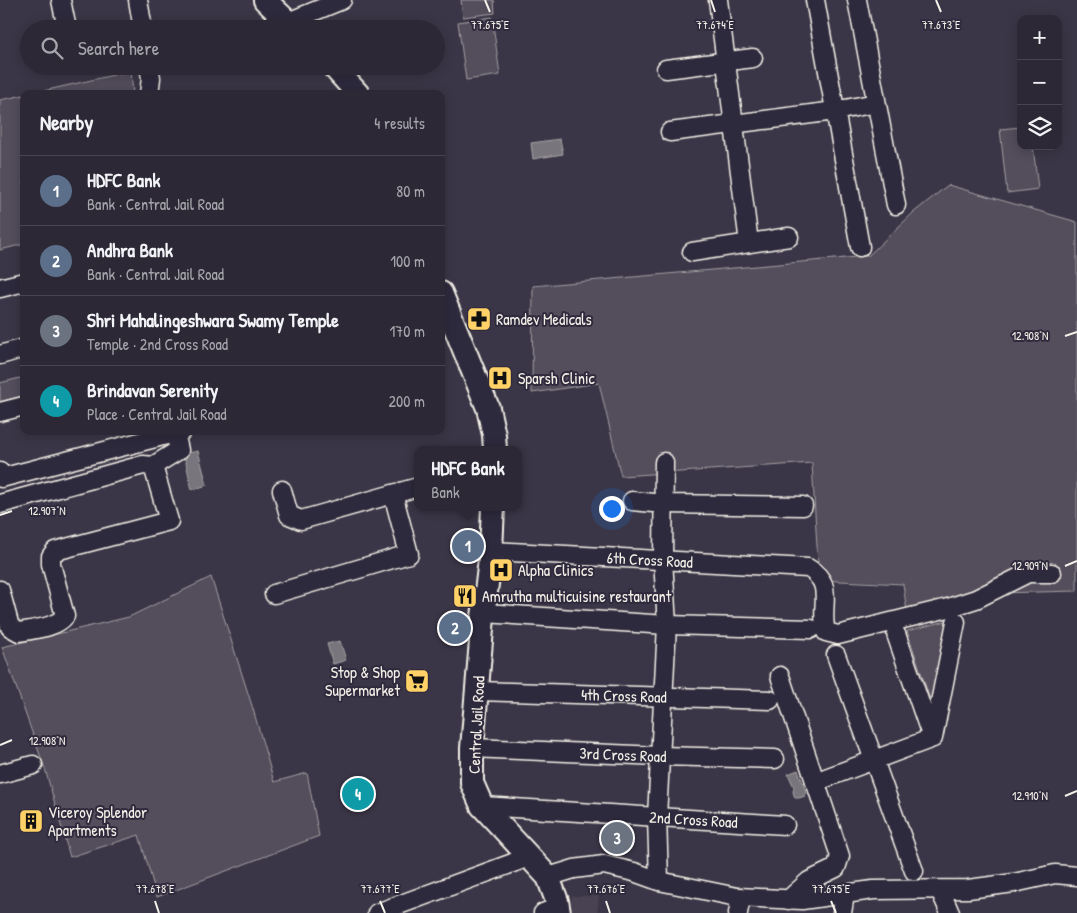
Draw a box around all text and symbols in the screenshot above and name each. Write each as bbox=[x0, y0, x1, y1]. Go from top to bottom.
map controls bbox=[1017, 15, 1062, 150]
button: + bbox=[1017, 15, 1062, 60]
text: 77.675°E bbox=[471, 16, 510, 33]
text: 77.674°E bbox=[696, 16, 735, 33]
text: 77.673°E bbox=[922, 16, 961, 33]
search box bbox=[20, 20, 445, 75]
icon: search bbox=[38, 34, 66, 62]
text: Search here bbox=[78, 35, 159, 61]
button: − bbox=[1017, 60, 1062, 105]
button: layers bbox=[1017, 105, 1062, 150]
text: Nearby bbox=[40, 108, 93, 137]
text: 4 results bbox=[374, 112, 425, 134]
text: HDFC Bank bbox=[87, 167, 160, 193]
text: 1 bbox=[53, 180, 59, 202]
text: 80 m bbox=[396, 180, 425, 202]
text: Bank · Central Jail Road bbox=[87, 193, 224, 215]
text: Andhra Bank bbox=[87, 237, 173, 263]
text: 2 bbox=[52, 250, 60, 272]
text: 100 m bbox=[390, 250, 425, 272]
text: Bank · Central Jail Road bbox=[87, 263, 224, 285]
pharmacy icon: Ramdev Medicals bbox=[466, 306, 492, 332]
text: Shri Mahalingeshwara Swamy Temple bbox=[87, 307, 339, 333]
place label: Ramdev Medicals bbox=[496, 308, 592, 330]
text: 3 bbox=[52, 320, 60, 342]
text: 170 m bbox=[390, 320, 425, 342]
text: 12.908°N bbox=[1012, 327, 1048, 344]
text: Temple · 2nd Cross Road bbox=[87, 333, 228, 355]
hospital icon: Sparsh Clinic bbox=[487, 365, 513, 391]
place label: Sparsh Clinic bbox=[518, 367, 596, 389]
text: Brindavan Serenity bbox=[87, 377, 218, 403]
text: 4 bbox=[53, 390, 59, 412]
text: 200 m bbox=[389, 390, 425, 412]
text: Place · Central Jail Road bbox=[87, 403, 227, 425]
popup bbox=[414, 446, 522, 511]
text: HDFC Bank bbox=[431, 455, 505, 481]
text: Bank bbox=[431, 481, 460, 503]
your location bbox=[599, 496, 625, 522]
text: 12.907°N bbox=[28, 502, 66, 519]
pin: 1 bbox=[452, 527, 484, 565]
street label: 6th Cross Road bbox=[606, 546, 693, 573]
hospital icon: Alpha Clinics bbox=[488, 557, 514, 583]
text: 12.909°N bbox=[1012, 557, 1048, 574]
place label: Alpha Clinics bbox=[518, 559, 593, 581]
restaurant icon: Amrutha multicuisine restaurant bbox=[452, 583, 478, 609]
place label: Amrutha multicuisine restaurant bbox=[482, 585, 672, 607]
pin: 2 bbox=[439, 609, 471, 647]
place label: Stop & Shop Supermarket bbox=[325, 661, 400, 701]
supermarket icon: Stop & Shop Supermarket bbox=[404, 668, 430, 694]
street label: Central Jail Road bbox=[462, 675, 490, 775]
street label: 4th Cross Road bbox=[581, 683, 667, 708]
text: 12.908°N bbox=[29, 732, 65, 749]
street label: 3rd Cross Road bbox=[579, 742, 667, 767]
pin: 4 bbox=[342, 775, 374, 813]
text: 12.910°N bbox=[1012, 787, 1048, 804]
place label: Viceroy Splendor Apartments bbox=[48, 801, 147, 841]
street label: 2nd Cross Road bbox=[649, 806, 738, 833]
building icon: Viceroy Splendor Apartments bbox=[18, 808, 44, 834]
pin: 3 bbox=[601, 819, 633, 857]
text: 77.678°E bbox=[136, 880, 175, 897]
text: 77.677°E bbox=[360, 880, 400, 897]
text: 77.676°E bbox=[587, 880, 626, 897]
text: 77.675°E bbox=[812, 880, 851, 897]

